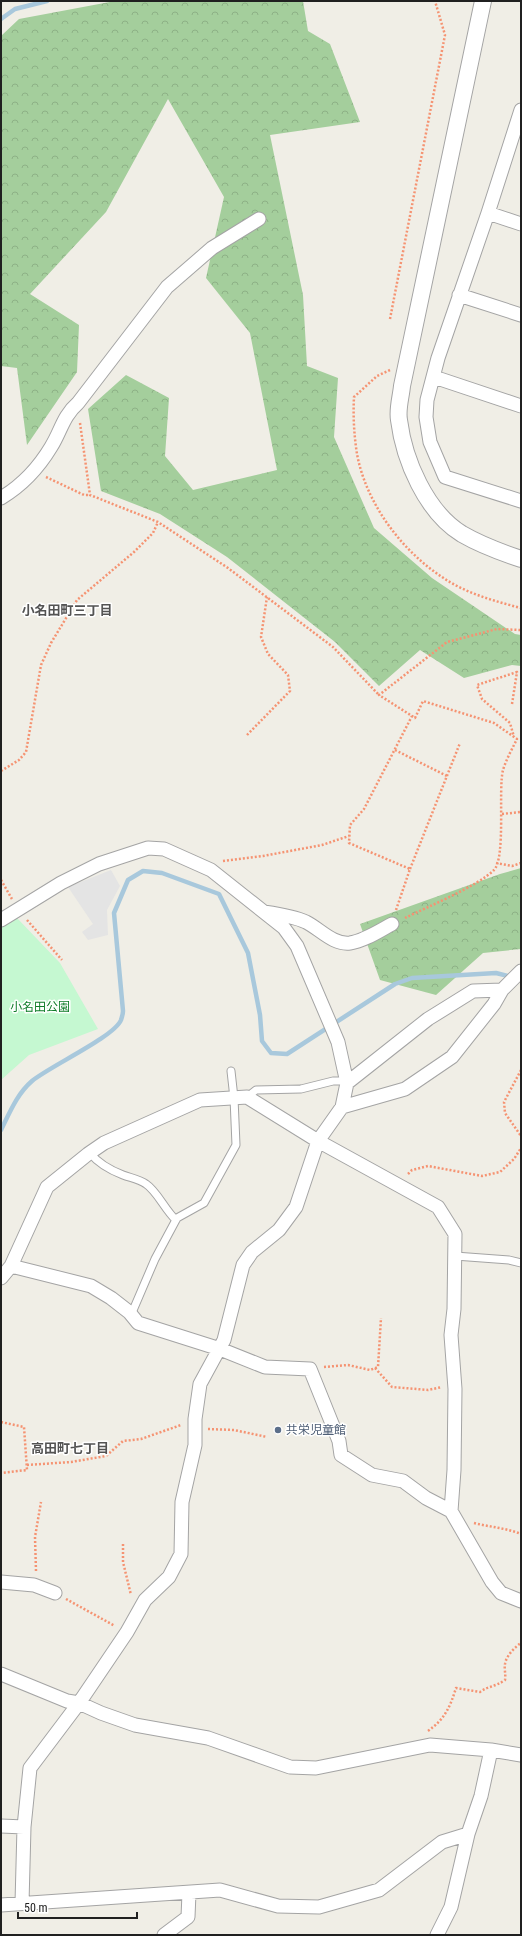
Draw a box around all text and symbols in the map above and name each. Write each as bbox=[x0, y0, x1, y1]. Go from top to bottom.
district label: 小名田町三丁目 bbox=[21, 603, 113, 618]
park label: 小名田公園 bbox=[10, 1000, 70, 1014]
place label: 共栄児童館 bbox=[286, 1423, 346, 1437]
marker: 共栄児童館 bbox=[273, 1425, 283, 1435]
district label: 高田町七丁目 bbox=[31, 1441, 109, 1456]
scale bar bbox=[18, 1894, 137, 1920]
text: 50 m bbox=[24, 1901, 48, 1915]

